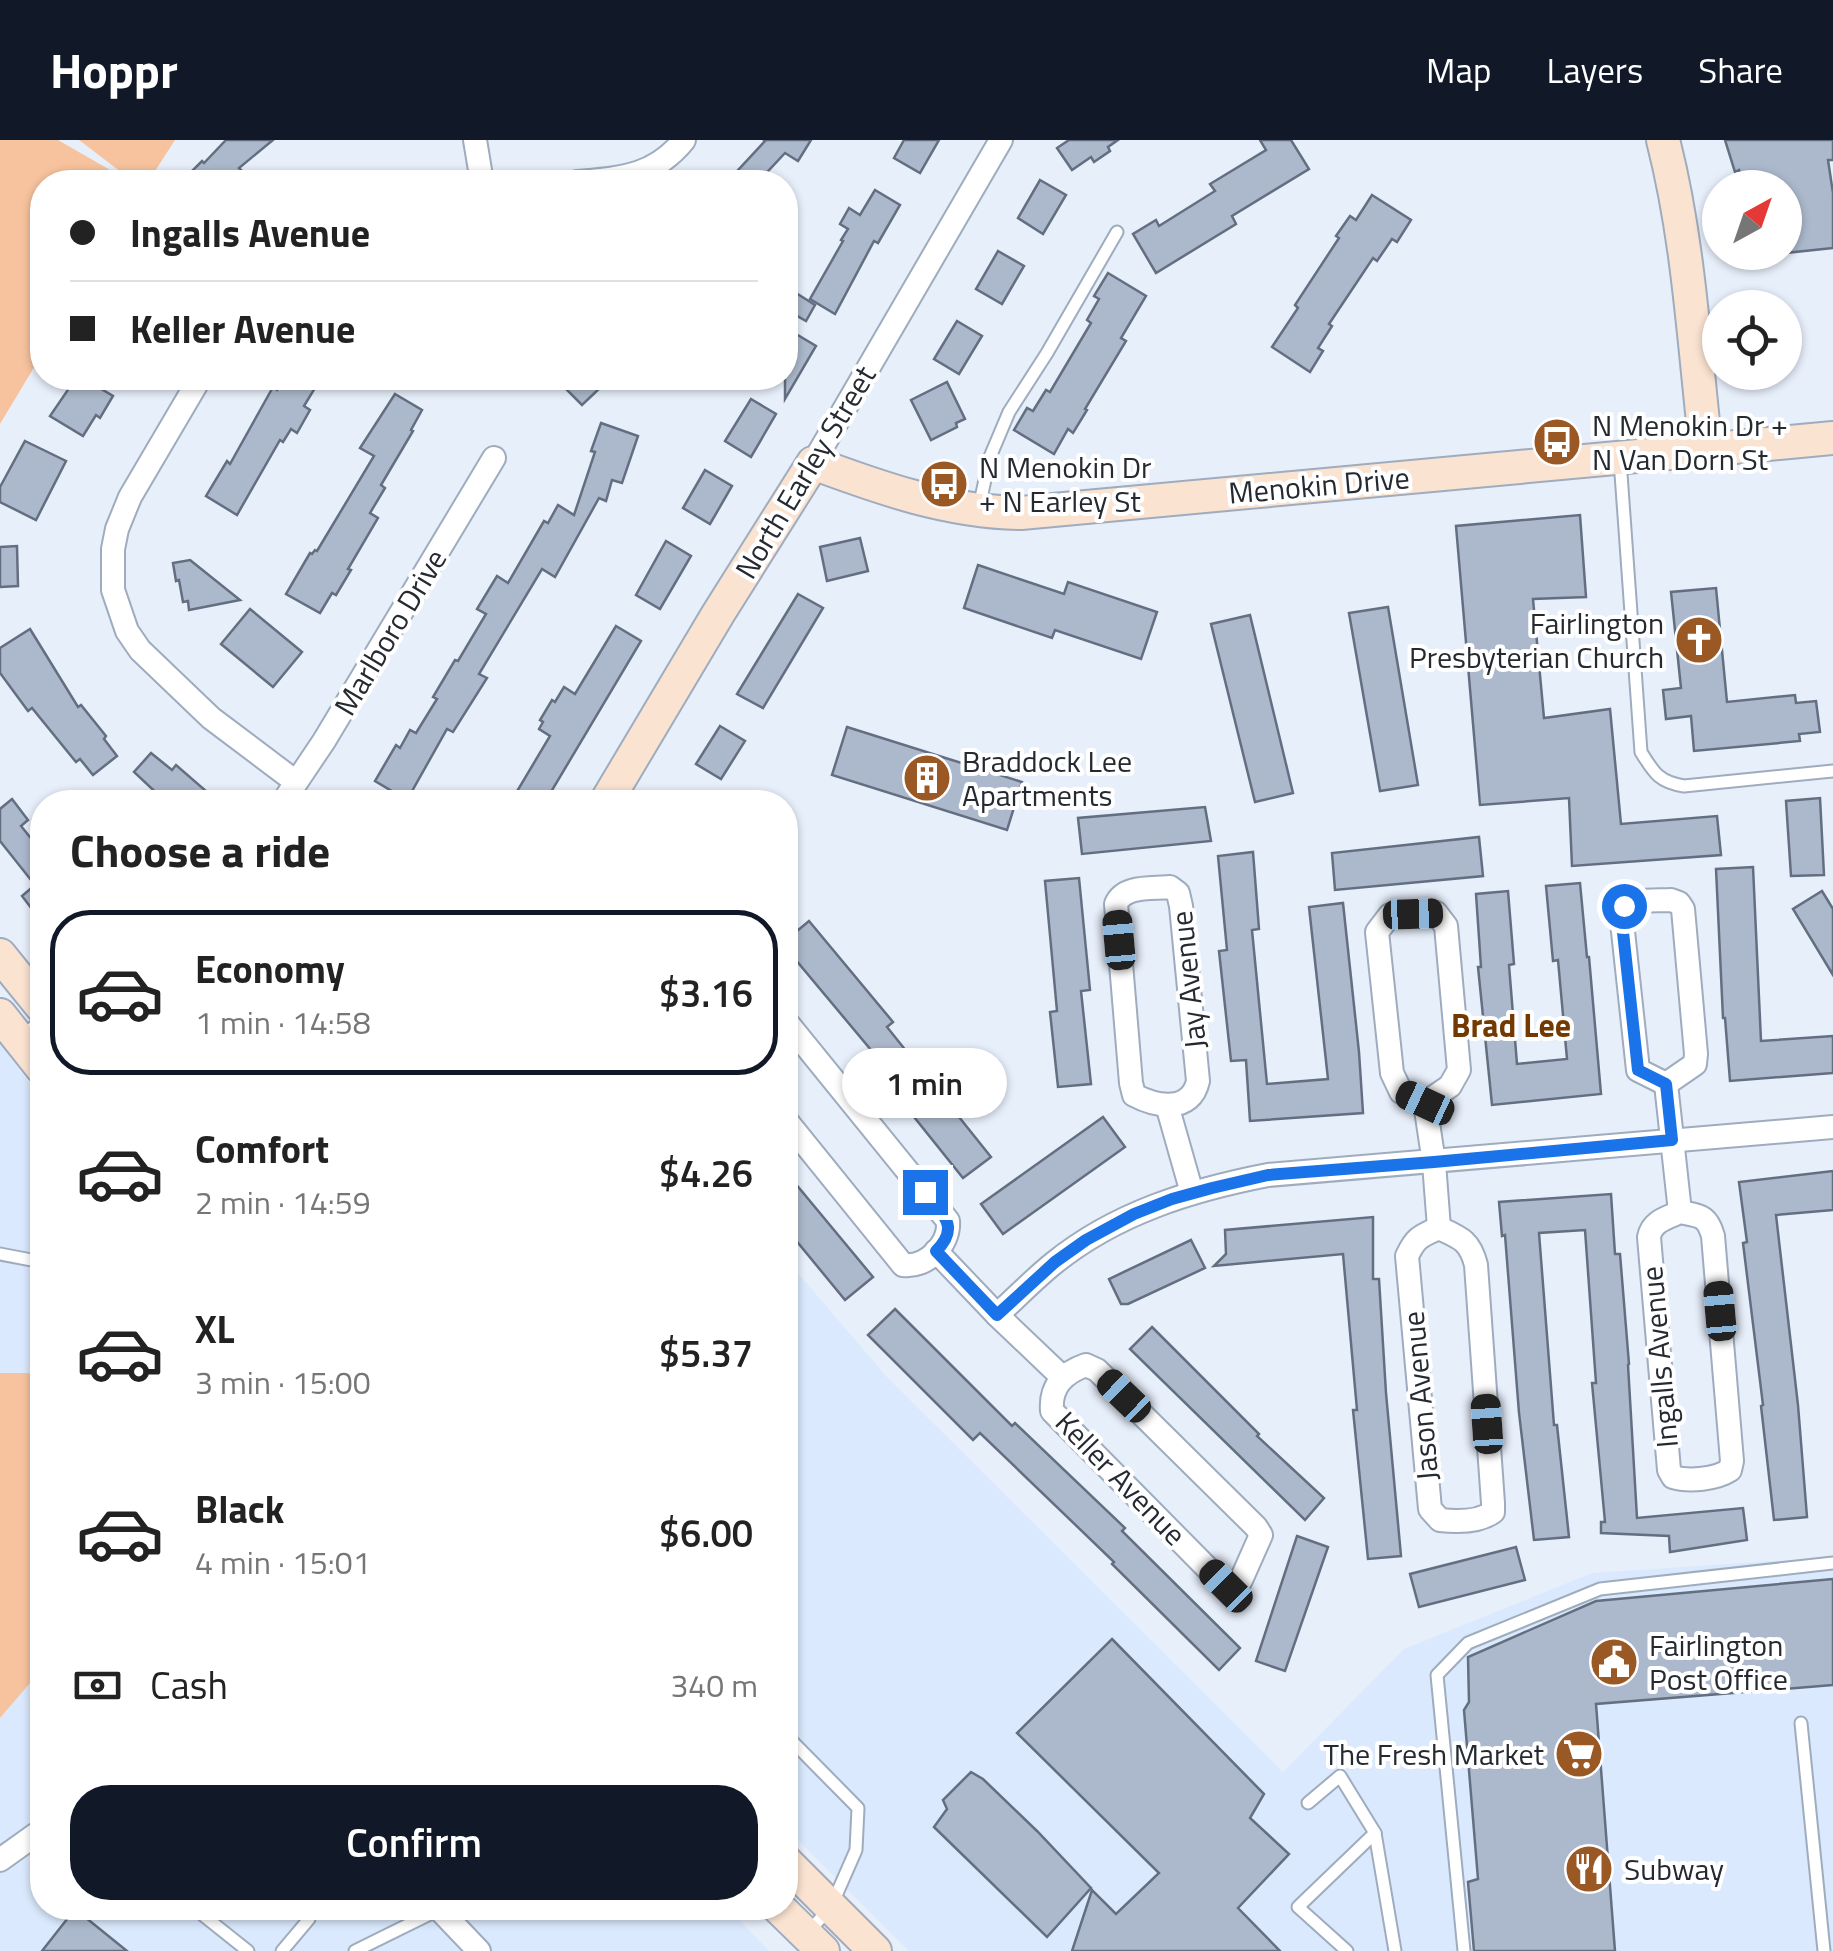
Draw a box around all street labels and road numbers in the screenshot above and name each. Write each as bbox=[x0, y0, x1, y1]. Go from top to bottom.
street label: North Earley Street bbox=[723, 356, 887, 587]
street label: Menokin Drive bbox=[1227, 454, 1411, 516]
street label: Marlboro Drive bbox=[322, 540, 458, 724]
street label: Jay Avenue bbox=[1158, 909, 1218, 1051]
street label: Ingalls Avenue bbox=[1628, 1264, 1690, 1450]
street label: Jason Avenue bbox=[1390, 1309, 1450, 1483]
street label: Keller Avenue bbox=[1045, 1400, 1197, 1556]

